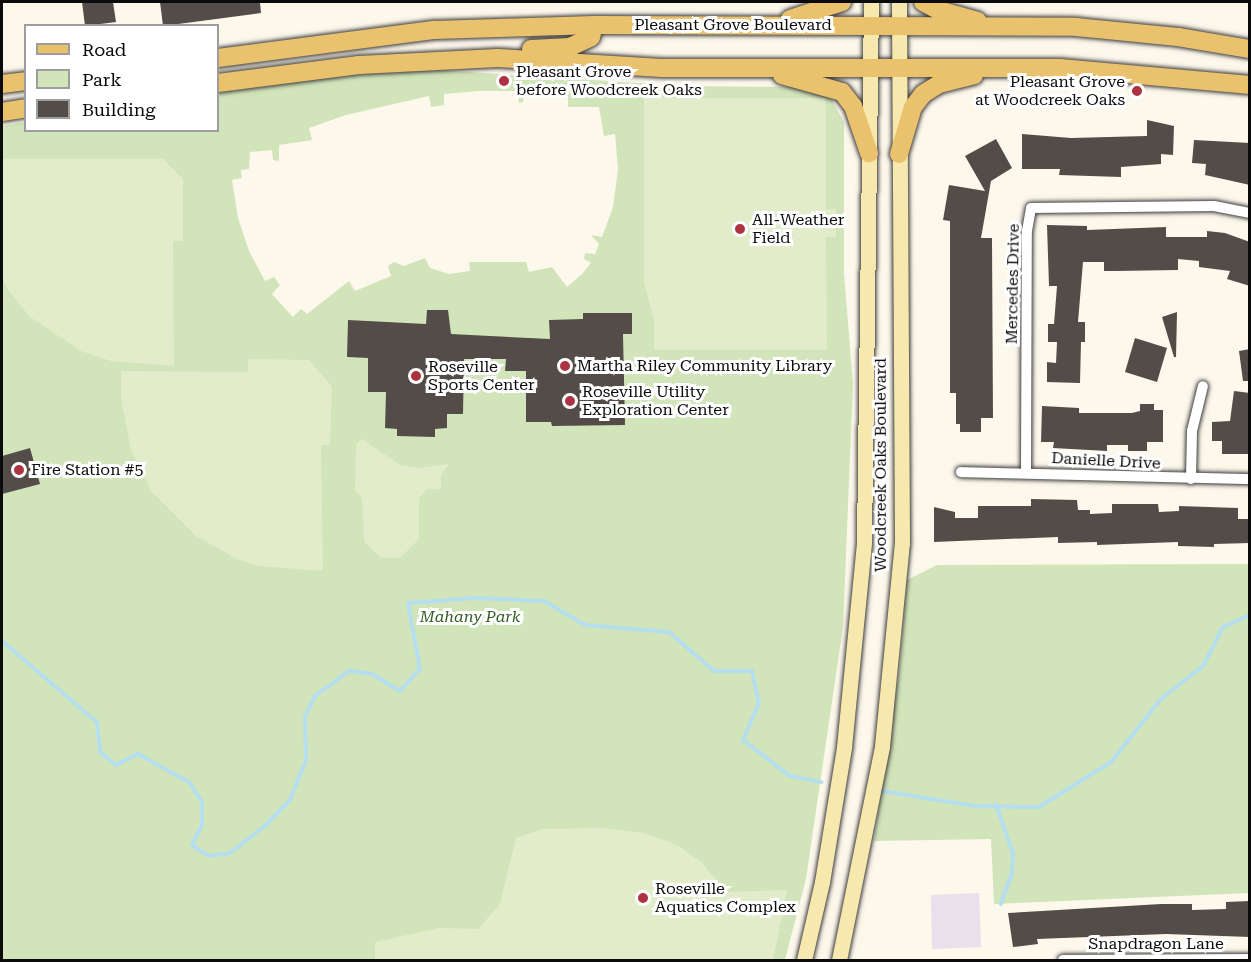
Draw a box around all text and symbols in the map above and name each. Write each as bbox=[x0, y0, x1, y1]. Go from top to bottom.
street label: Pleasant Grove Boulevard bbox=[634, 15, 832, 35]
legend bbox=[24, 24, 219, 132]
text: Road bbox=[82, 39, 126, 60]
place label: Pleasant Grove before Woodcreek Oaks bbox=[516, 62, 702, 100]
text: Park bbox=[82, 69, 122, 90]
place label: Pleasant Grove at Woodcreek Oaks bbox=[975, 72, 1125, 110]
marker: Pleasant Grove before Woodcreek Oaks bbox=[497, 74, 511, 88]
marker: Pleasant Grove at Woodcreek Oaks bbox=[1130, 84, 1144, 98]
text: Building bbox=[82, 99, 156, 120]
place label: All-Weather Field bbox=[752, 210, 844, 248]
marker: All-Weather Field bbox=[733, 222, 747, 236]
street label: Mercedes Drive bbox=[1002, 224, 1024, 344]
place label: Martha Riley Community Library bbox=[577, 356, 832, 376]
place label: Roseville Sports Center bbox=[428, 357, 535, 395]
street label: Woodcreek Oaks Boulevard bbox=[871, 358, 891, 572]
marker: Martha Riley Community Library bbox=[558, 359, 572, 373]
marker: Roseville Sports Center bbox=[409, 369, 423, 383]
place label: Roseville Utility Exploration Center bbox=[582, 382, 729, 420]
marker: Roseville Utility Exploration Center bbox=[563, 394, 577, 408]
street label: Danielle Drive bbox=[1051, 449, 1161, 473]
place label: Fire Station #5 bbox=[31, 460, 144, 480]
marker: Fire Station #5 bbox=[12, 463, 26, 477]
park label: Mahany Park bbox=[420, 607, 520, 627]
place label: Roseville Aquatics Complex bbox=[655, 879, 796, 917]
marker: Roseville Aquatics Complex bbox=[636, 891, 650, 905]
street label: Snapdragon Lane bbox=[1088, 934, 1224, 954]

